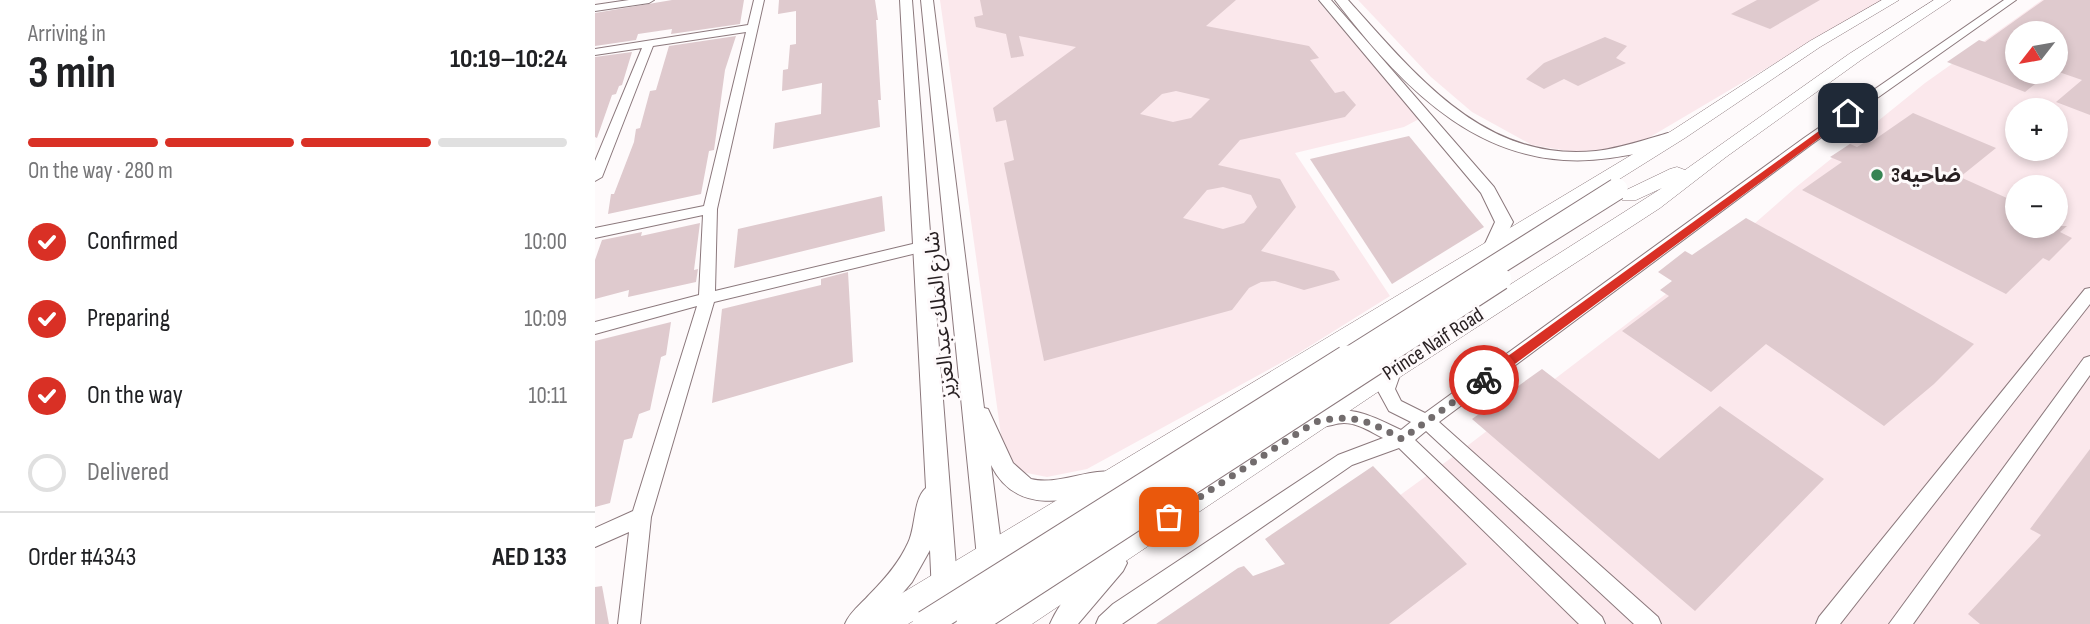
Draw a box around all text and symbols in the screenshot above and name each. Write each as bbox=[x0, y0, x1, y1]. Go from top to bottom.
text: Arriving in bbox=[28, 20, 106, 48]
north arrow bbox=[2005, 21, 2069, 84]
map controls bbox=[2005, 21, 2068, 238]
text: 10:19–10:24 bbox=[450, 44, 567, 75]
text: 3 min bbox=[28, 46, 116, 101]
pin bbox=[1818, 83, 1878, 143]
icon: home bbox=[1829, 94, 1867, 132]
button: + bbox=[2005, 98, 2068, 161]
text: On the way · 280 m bbox=[28, 157, 173, 185]
place label: ضاحيه3 bbox=[1891, 163, 1961, 188]
marker: ضاحيه3 bbox=[1869, 167, 1885, 183]
button: − bbox=[2005, 175, 2068, 238]
icon: check bbox=[28, 223, 66, 261]
text: Confirmed bbox=[87, 226, 178, 257]
text: 10:00 bbox=[524, 228, 567, 256]
street label: شارع الملك عبدالعزيز bbox=[919, 230, 963, 401]
icon: check bbox=[28, 300, 66, 338]
street label: Prince Naif Road bbox=[1378, 302, 1488, 386]
text: Preparing bbox=[87, 303, 170, 334]
text: 10:09 bbox=[524, 305, 567, 333]
courier bbox=[1449, 345, 1519, 415]
icon: bike bbox=[1465, 361, 1503, 399]
icon: check bbox=[28, 377, 66, 415]
text: On the way bbox=[87, 380, 183, 411]
text: 10:11 bbox=[529, 382, 567, 410]
text: Delivered bbox=[87, 457, 169, 488]
pin bbox=[1139, 487, 1199, 547]
icon: bag bbox=[1150, 498, 1188, 536]
text: Order #4343 bbox=[28, 542, 136, 573]
text: AED 133 bbox=[492, 542, 567, 573]

